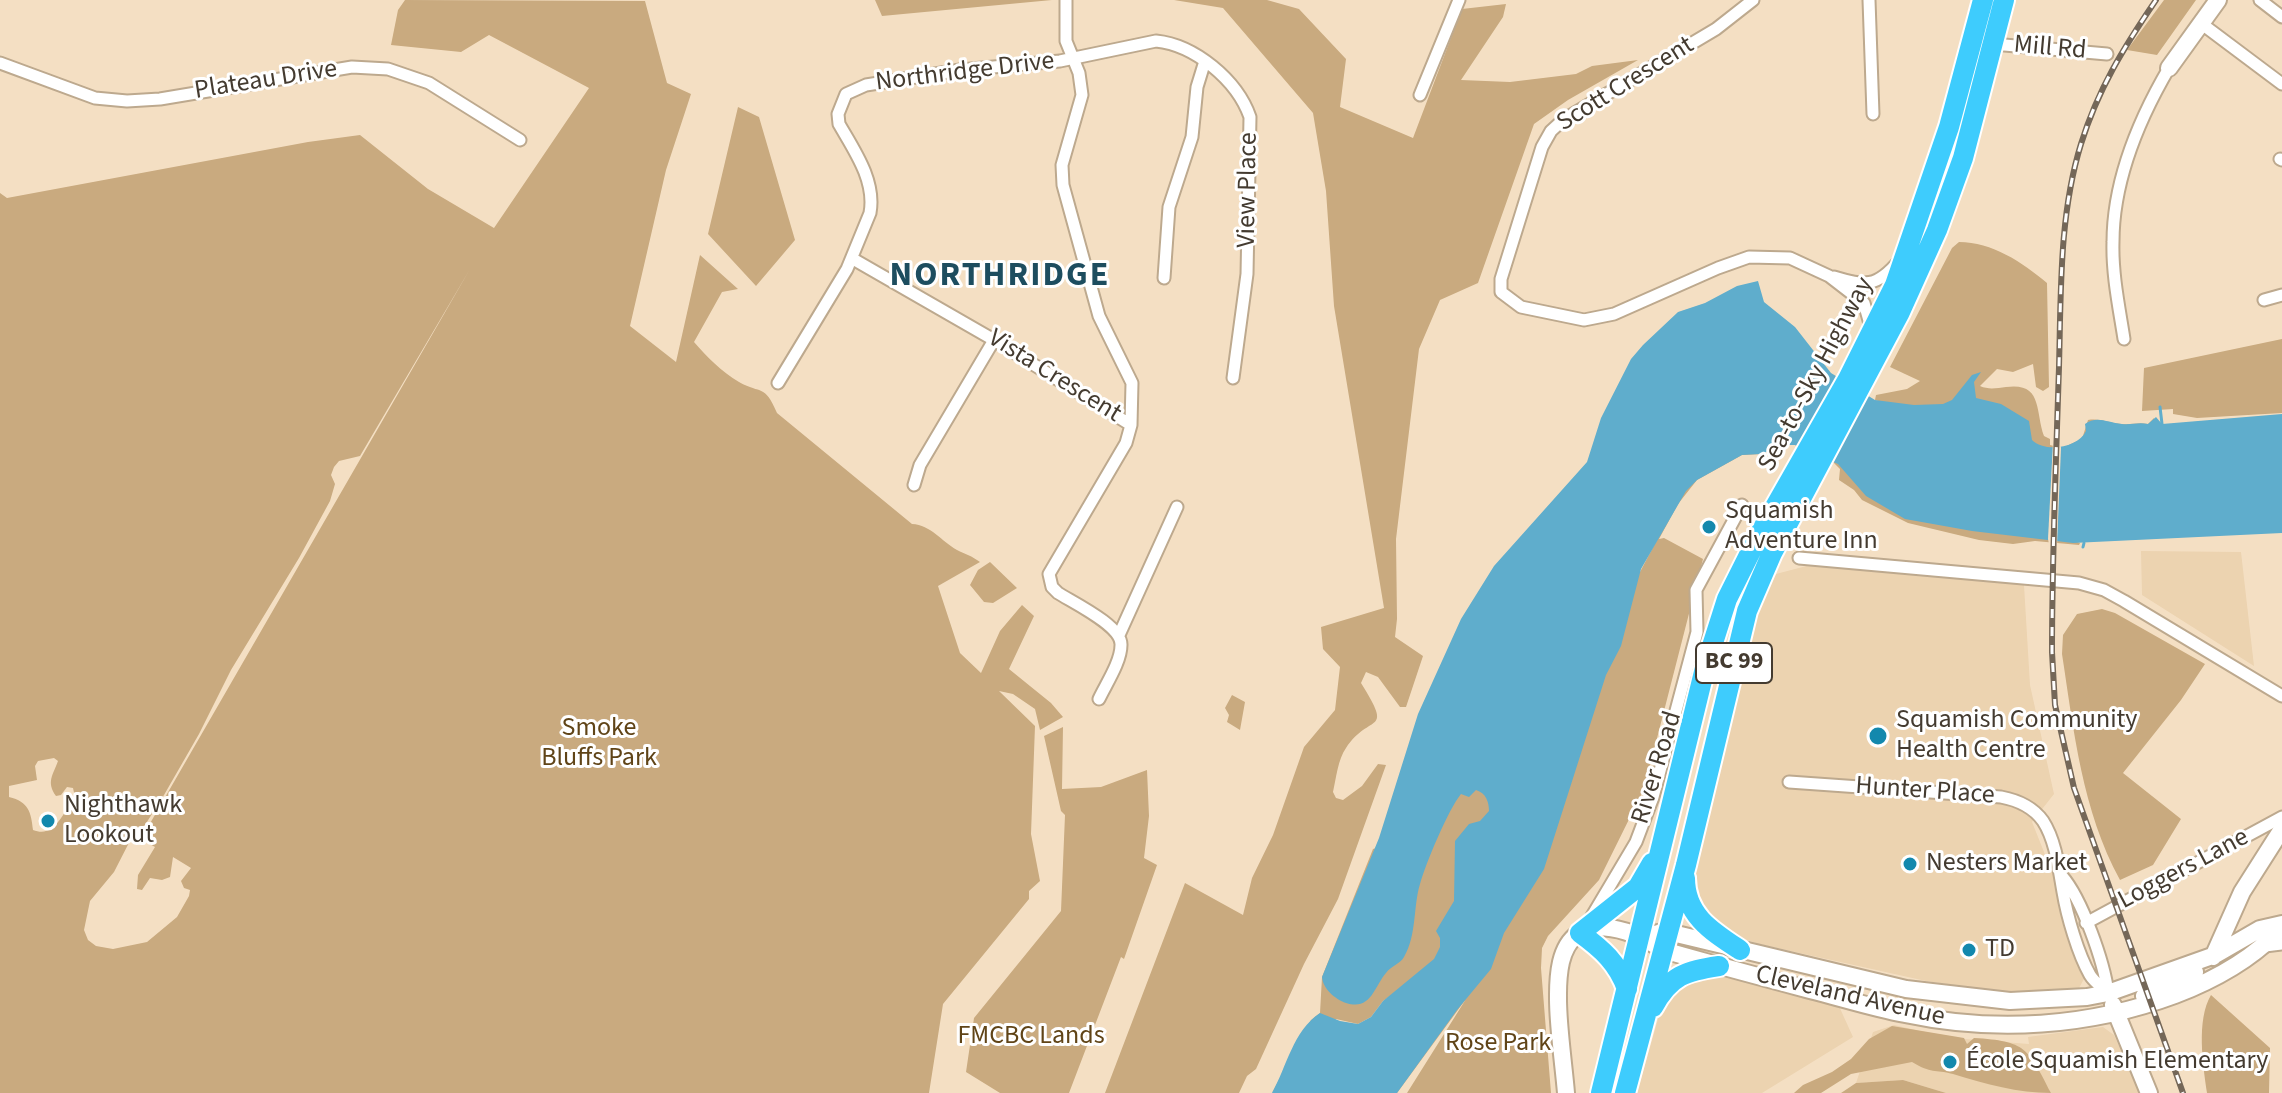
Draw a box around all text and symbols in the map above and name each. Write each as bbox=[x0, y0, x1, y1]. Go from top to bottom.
street label: Mill Rd bbox=[2012, 30, 2088, 68]
street label: Scott Crescent bbox=[1552, 31, 1700, 139]
street label: Northridge Drive bbox=[874, 47, 1056, 99]
street label: Plateau Drive bbox=[193, 54, 339, 108]
street label: View Place bbox=[1232, 132, 1266, 248]
district label: NORTHRIDGE bbox=[890, 258, 1110, 298]
street label: Sea-to-Sky Highway bbox=[1753, 272, 1881, 478]
street label: Vista Crescent bbox=[982, 324, 1126, 430]
place label: Squamish Adventure Inn bbox=[1725, 496, 1878, 558]
marker: Squamish Adventure Inn bbox=[1700, 518, 1718, 536]
road number: BC 99 bbox=[1696, 643, 1772, 683]
place label: Squamish Community Health Centre bbox=[1896, 705, 2137, 766]
street label: River Road bbox=[1626, 708, 1690, 828]
park label: Smoke Bluffs Park bbox=[541, 713, 657, 774]
marker: Squamish Community Health Centre bbox=[1867, 725, 1889, 747]
street label: Hunter Place bbox=[1854, 772, 1996, 812]
place label: Nighthawk Lookout bbox=[64, 790, 182, 852]
marker: Nighthawk Lookout bbox=[39, 812, 57, 830]
street label: Loggers Lane bbox=[2114, 823, 2254, 917]
place label: Nesters Market bbox=[1926, 848, 2087, 880]
marker: Nesters Market bbox=[1901, 855, 1919, 873]
place label: TD bbox=[1985, 934, 2015, 966]
marker: TD bbox=[1960, 941, 1978, 959]
street label: Cleveland Avenue bbox=[1752, 960, 1948, 1034]
park label: FMCBC Lands bbox=[957, 1021, 1105, 1053]
park label: Rose Park bbox=[1445, 1028, 1551, 1060]
place label: École Squamish Elementary bbox=[1966, 1046, 2268, 1078]
marker: École Squamish Elementary bbox=[1941, 1053, 1959, 1071]

